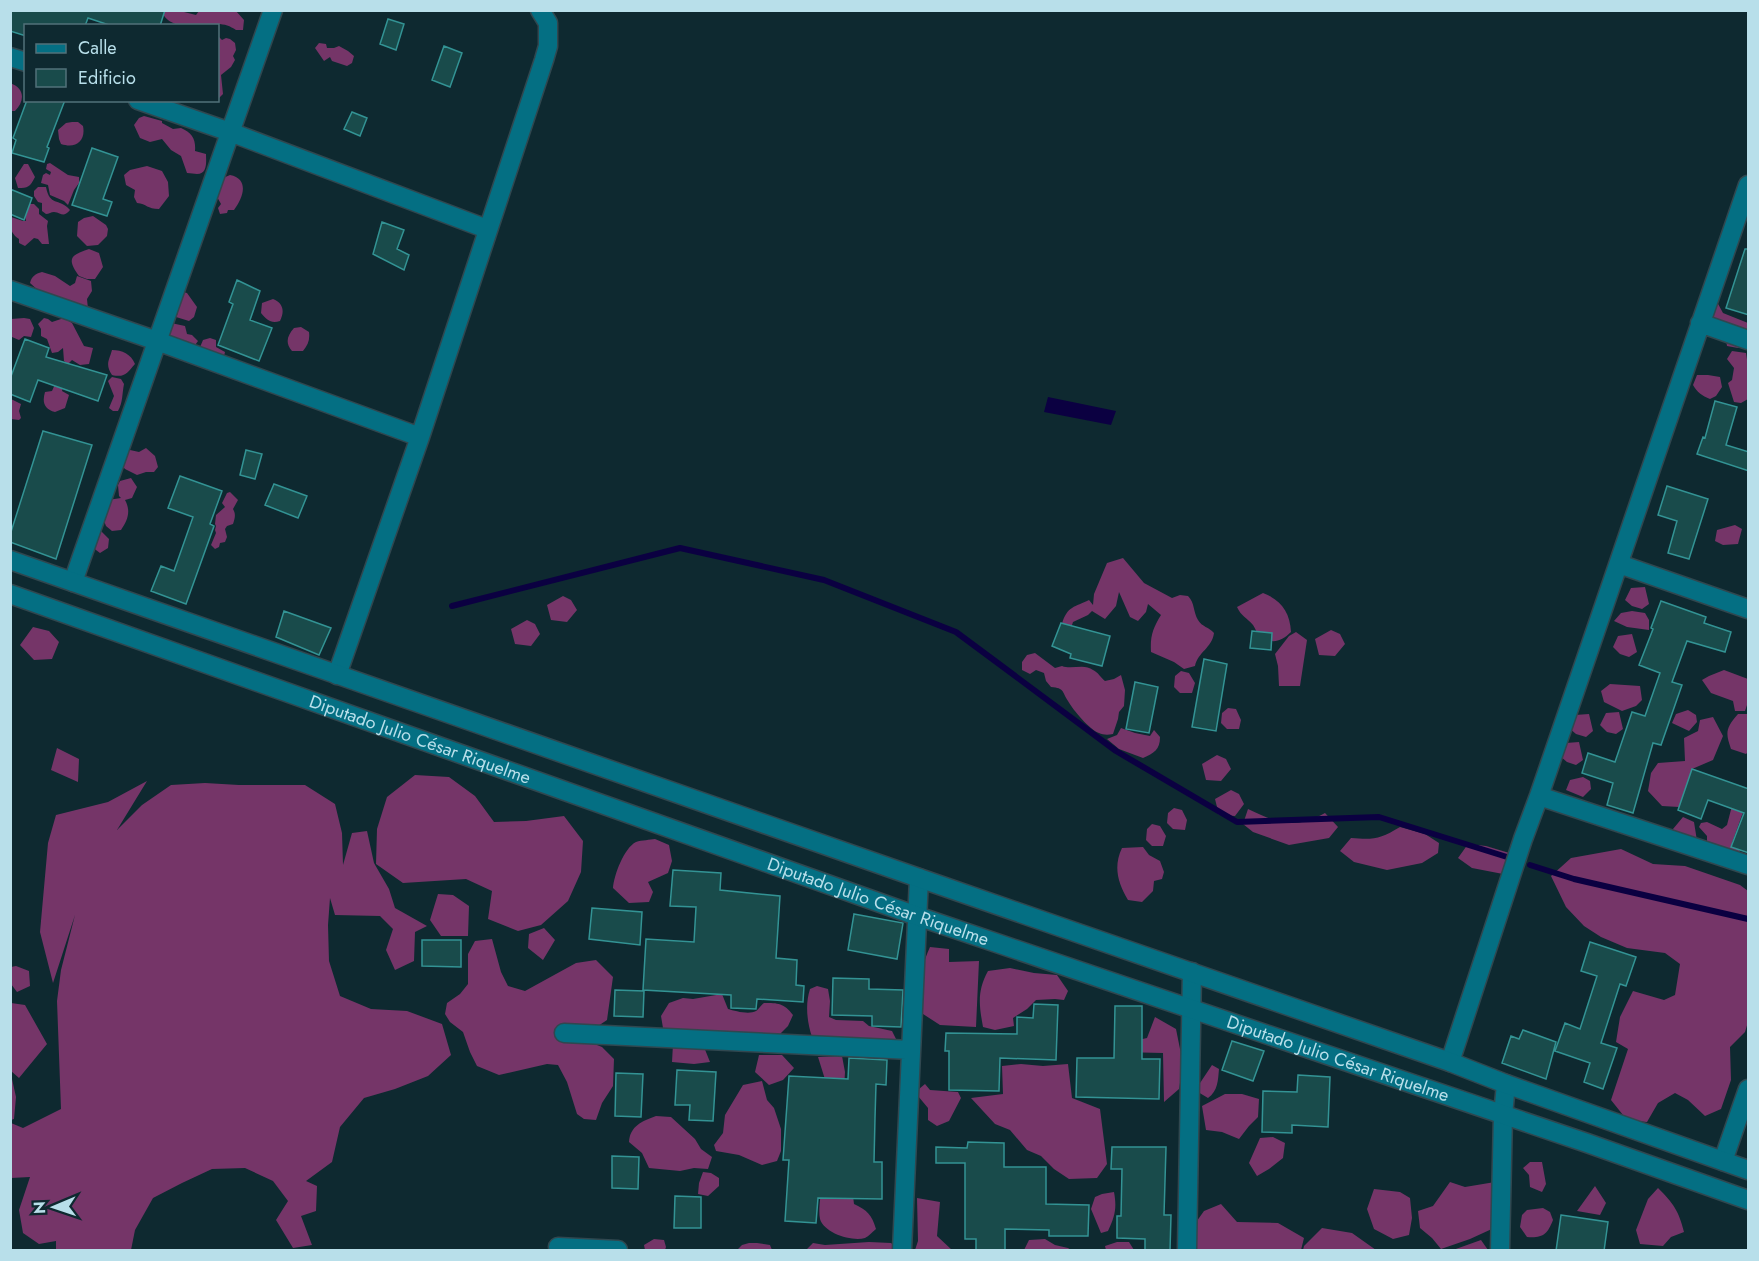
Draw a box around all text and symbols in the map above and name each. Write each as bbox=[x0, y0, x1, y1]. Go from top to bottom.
legend bbox=[24, 24, 219, 102]
text: Calle bbox=[78, 35, 117, 61]
text: Edificio bbox=[78, 65, 136, 91]
street label: Diputado Julio César Riquelme bbox=[306, 688, 534, 791]
street label: Diputado Julio César Riquelme bbox=[764, 851, 992, 952]
street label: Diputado Julio César Riquelme bbox=[1223, 1009, 1453, 1108]
north arrow bbox=[24, 1177, 84, 1237]
text: N bbox=[28, 1201, 51, 1214]

